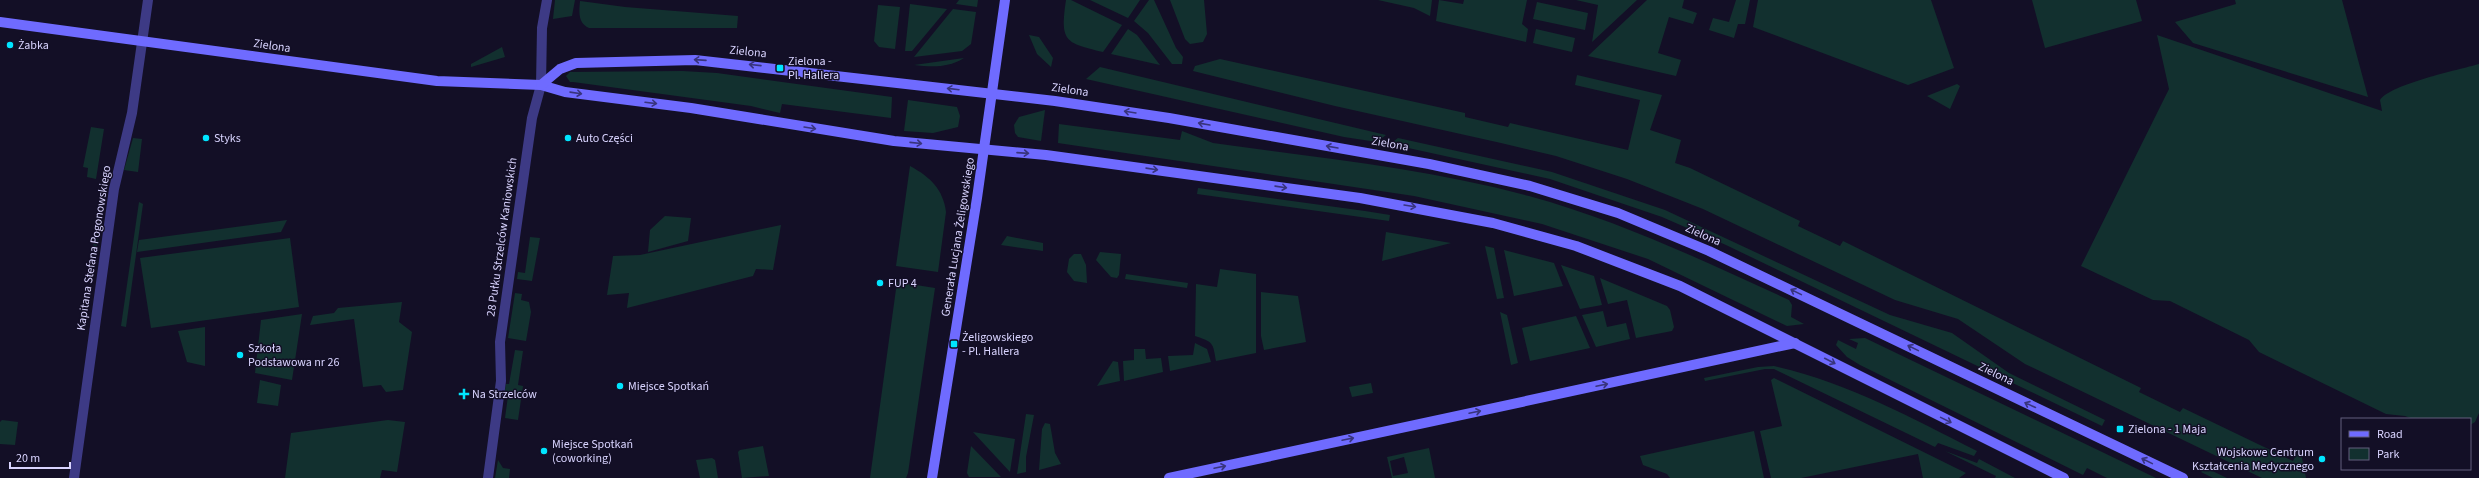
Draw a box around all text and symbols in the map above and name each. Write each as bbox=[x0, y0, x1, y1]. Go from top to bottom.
street label: Zielona bbox=[252, 35, 292, 57]
place label: Żabka bbox=[18, 37, 49, 54]
marker: Żabka bbox=[5, 40, 15, 50]
street label: Zielona bbox=[728, 42, 768, 62]
place label: Zielona - Pl. Hallera bbox=[788, 53, 839, 84]
one-way arrow bbox=[694, 57, 707, 64]
one-way arrow bbox=[749, 62, 762, 69]
marker: Zielona - Pl. Hallera bbox=[775, 63, 785, 73]
street label: Zielona bbox=[1050, 79, 1090, 101]
one-way arrow bbox=[947, 85, 960, 93]
one-way arrow bbox=[569, 89, 582, 97]
one-way arrow bbox=[645, 99, 658, 107]
one-way arrow bbox=[1124, 108, 1137, 116]
one-way arrow bbox=[1198, 120, 1211, 128]
one-way arrow bbox=[803, 124, 816, 132]
place label: Styks bbox=[214, 130, 241, 147]
place label: Auto Części bbox=[576, 130, 633, 147]
street label: Zielona bbox=[1370, 132, 1410, 156]
marker: Styks bbox=[201, 133, 211, 143]
marker: Auto Części bbox=[563, 133, 573, 143]
one-way arrow bbox=[909, 139, 922, 147]
one-way arrow bbox=[1326, 143, 1339, 151]
one-way arrow bbox=[1016, 149, 1029, 156]
street label: 28 Pułku Strzelców Kaniowskich bbox=[482, 156, 522, 318]
street label: Generała Lucjana Żeligowskiego bbox=[937, 156, 979, 318]
street label: Kapitana Stefana Pogonowskiego bbox=[73, 164, 115, 332]
one-way arrow bbox=[1146, 165, 1159, 173]
one-way arrow bbox=[1274, 183, 1287, 191]
one-way arrow bbox=[1403, 202, 1416, 210]
street label: Zielona bbox=[1682, 220, 1724, 250]
place label: FUP 4 bbox=[888, 275, 917, 292]
marker: FUP 4 bbox=[875, 278, 885, 288]
one-way arrow bbox=[1790, 288, 1802, 295]
place label: Żeligowskiego - Pl. Hallera bbox=[962, 329, 1033, 360]
marker: Żeligowskiego - Pl. Hallera bbox=[949, 339, 959, 349]
place label: Szkoła Podstawowa nr 26 bbox=[248, 340, 339, 371]
one-way arrow bbox=[1907, 344, 1919, 352]
marker: Szkoła Podstawowa nr 26 bbox=[235, 350, 245, 360]
one-way arrow bbox=[1824, 358, 1836, 365]
street label: Zielona bbox=[1975, 358, 2017, 390]
place label: Miejsce Spotkań bbox=[628, 378, 709, 395]
one-way arrow bbox=[1595, 380, 1608, 388]
marker: Miejsce Spotkań bbox=[615, 381, 625, 391]
place label: Na Strzelców bbox=[472, 386, 537, 403]
marker: Na Strzelców bbox=[459, 389, 469, 399]
one-way arrow bbox=[2024, 401, 2036, 408]
one-way arrow bbox=[1468, 408, 1481, 416]
one-way arrow bbox=[1940, 417, 1952, 424]
legend bbox=[2341, 418, 2471, 470]
place label: Zielona - 1 Maja bbox=[2128, 421, 2206, 438]
marker: Zielona - 1 Maja bbox=[2115, 424, 2125, 434]
text: Road bbox=[2377, 426, 2403, 443]
one-way arrow bbox=[1341, 435, 1354, 443]
place label: Miejsce Spotkań (coworking) bbox=[552, 436, 633, 467]
scale bar bbox=[10, 444, 70, 470]
place label: Wojskowe Centrum Kształcenia Medycznego bbox=[2192, 444, 2314, 475]
marker: Miejsce Spotkań (coworking) bbox=[539, 446, 549, 456]
text: Park bbox=[2377, 446, 2399, 463]
text: 20 m bbox=[16, 450, 40, 467]
marker: Wojskowe Centrum Kształcenia Medycznego bbox=[2317, 454, 2327, 464]
one-way arrow bbox=[2142, 457, 2154, 464]
one-way arrow bbox=[1214, 462, 1227, 470]

